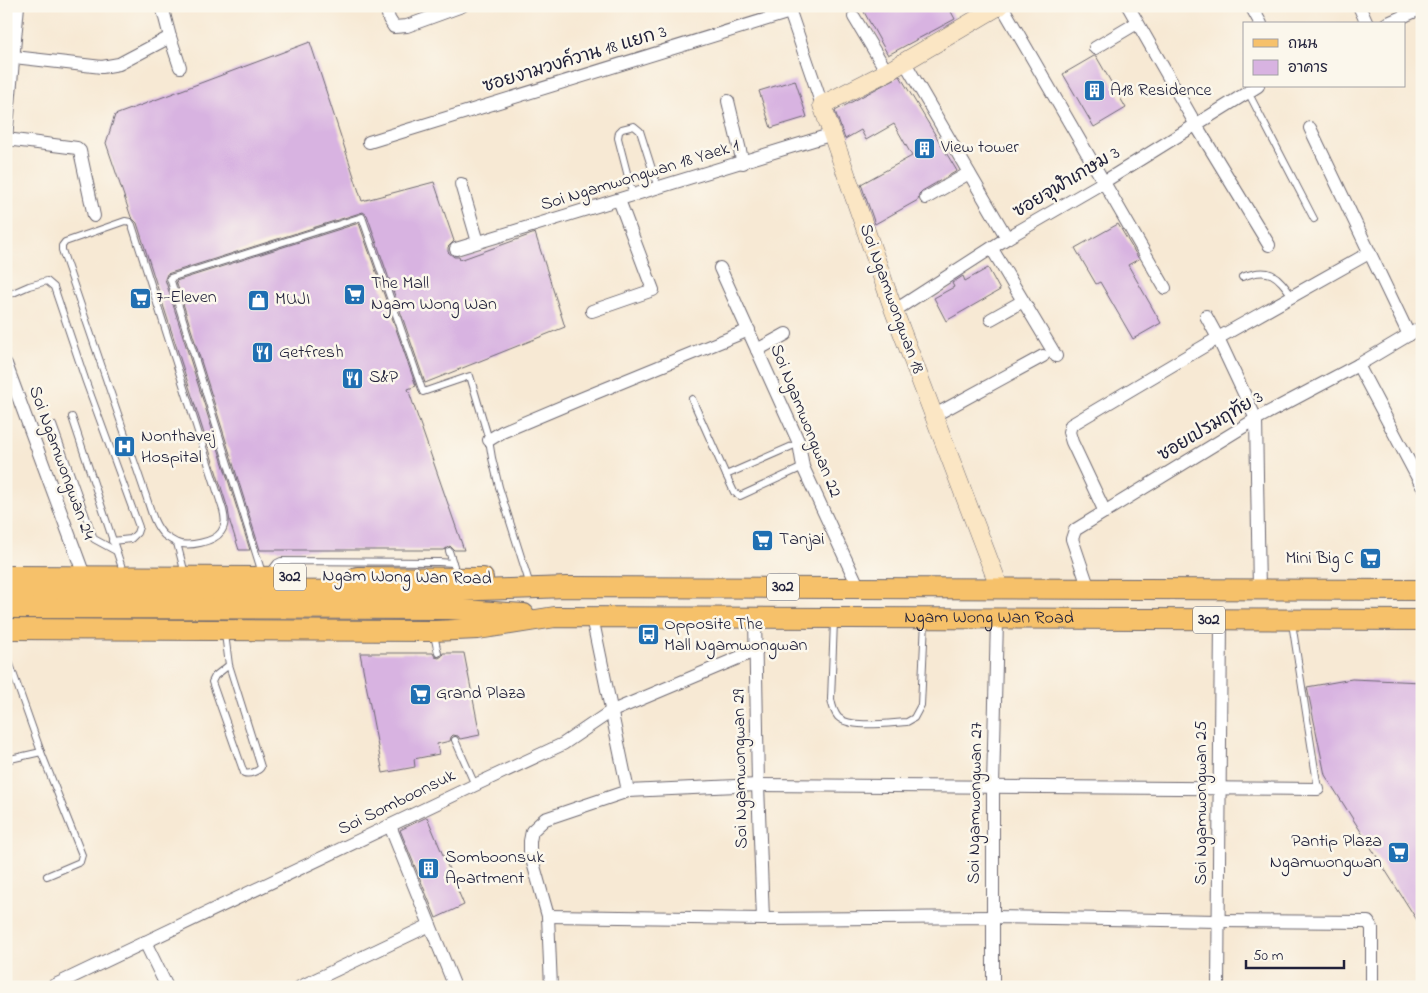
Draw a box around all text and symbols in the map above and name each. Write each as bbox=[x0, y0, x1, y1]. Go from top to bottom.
street label: ซอยงามวงค์วาน 18 แยก 3 bbox=[479, 18, 670, 100]
legend bbox=[1243, 22, 1406, 88]
text: ถนน bbox=[1288, 33, 1317, 55]
text: อาคาร bbox=[1288, 57, 1328, 79]
place label: A18 Residence bbox=[1110, 78, 1213, 104]
building icon: A18 Residence bbox=[1082, 79, 1106, 103]
street label: Soi Ngamwongwan 18 Yaek 1 bbox=[537, 133, 743, 220]
place label: View tower bbox=[940, 135, 1019, 161]
building icon: View tower bbox=[913, 136, 937, 160]
street label: ซอยจุฬาเกษม 3 bbox=[1009, 141, 1125, 225]
street label: Soi Ngamwongwan 18 bbox=[851, 220, 930, 378]
place label: The Mall Ngam Wong Wan bbox=[371, 271, 497, 319]
supermarket icon: The Mall Ngam Wong Wan bbox=[343, 282, 367, 306]
place label: 7-Eleven bbox=[156, 285, 217, 311]
supermarket icon: 7-Eleven bbox=[128, 286, 152, 310]
place label: MUJI bbox=[275, 287, 310, 313]
shop icon: MUJI bbox=[247, 288, 271, 312]
place label: Getfresh bbox=[279, 340, 344, 366]
street label: Soi Ngamwongwan 22 bbox=[761, 340, 848, 502]
restaurant icon: Getfresh bbox=[251, 341, 275, 365]
place label: S&P bbox=[369, 365, 399, 391]
restaurant icon: S&P bbox=[341, 366, 365, 390]
street label: Soi Ngamwongwan 24 bbox=[20, 383, 101, 544]
street label: ซอยเปรมฤทัย 3 bbox=[1153, 385, 1269, 469]
place label: Nonthavej Hospital bbox=[141, 424, 215, 471]
hospital icon: Nonthavej Hospital bbox=[113, 435, 137, 459]
place label: Tanjai bbox=[779, 527, 824, 553]
supermarket icon: Tanjai bbox=[751, 528, 775, 552]
place label: Mini Big C bbox=[1285, 546, 1354, 573]
supermarket icon: Mini Big C bbox=[1358, 547, 1382, 571]
road number: 302 bbox=[274, 564, 306, 590]
street label: Ngam Wong Wan Road bbox=[322, 564, 492, 593]
road number: 302 bbox=[767, 574, 799, 600]
street label: Ngam Wong Wan Road bbox=[904, 605, 1074, 633]
road number: 302 bbox=[1193, 606, 1225, 634]
place label: Opposite The Mall Ngamwongwan bbox=[664, 612, 808, 660]
bus stop icon: Opposite The Mall Ngamwongwan bbox=[636, 623, 660, 647]
place label: Grand Plaza bbox=[436, 681, 525, 707]
supermarket icon: Grand Plaza bbox=[408, 682, 432, 706]
street label: Soi Ngamwongwan 29 bbox=[727, 688, 756, 849]
street label: Soi Ngamwongwan 27 bbox=[962, 721, 991, 884]
street label: Soi Ngamwongwan 25 bbox=[1189, 721, 1216, 885]
street label: Soi Somboonsuk bbox=[334, 763, 460, 843]
place label: Pantip Plaza Ngamwongwan bbox=[1270, 829, 1382, 877]
supermarket icon: Pantip Plaza Ngamwongwan bbox=[1386, 840, 1410, 864]
place label: Somboonsuk Apartment bbox=[445, 845, 544, 892]
building icon: Somboonsuk Apartment bbox=[417, 856, 441, 880]
scale bar bbox=[1246, 938, 1343, 970]
text: 50 m bbox=[1253, 945, 1284, 967]

